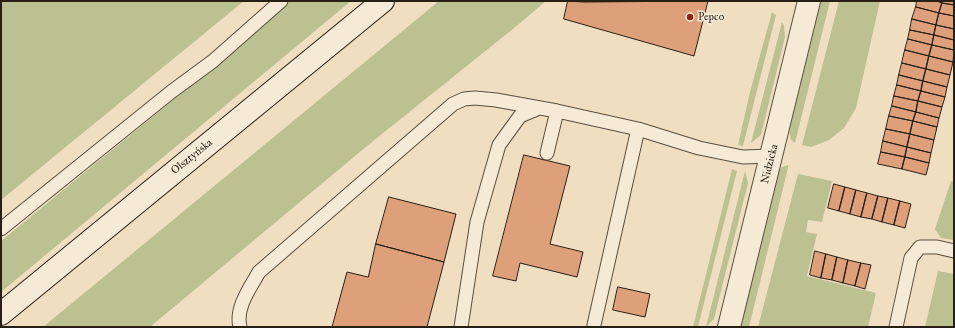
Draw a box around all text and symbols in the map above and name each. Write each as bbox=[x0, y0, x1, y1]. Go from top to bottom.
place label: Pepco bbox=[698, 10, 724, 24]
marker: Pepco bbox=[685, 12, 695, 22]
street label: Olsztyńska bbox=[169, 136, 215, 178]
street label: Nidzicka bbox=[759, 143, 781, 185]

